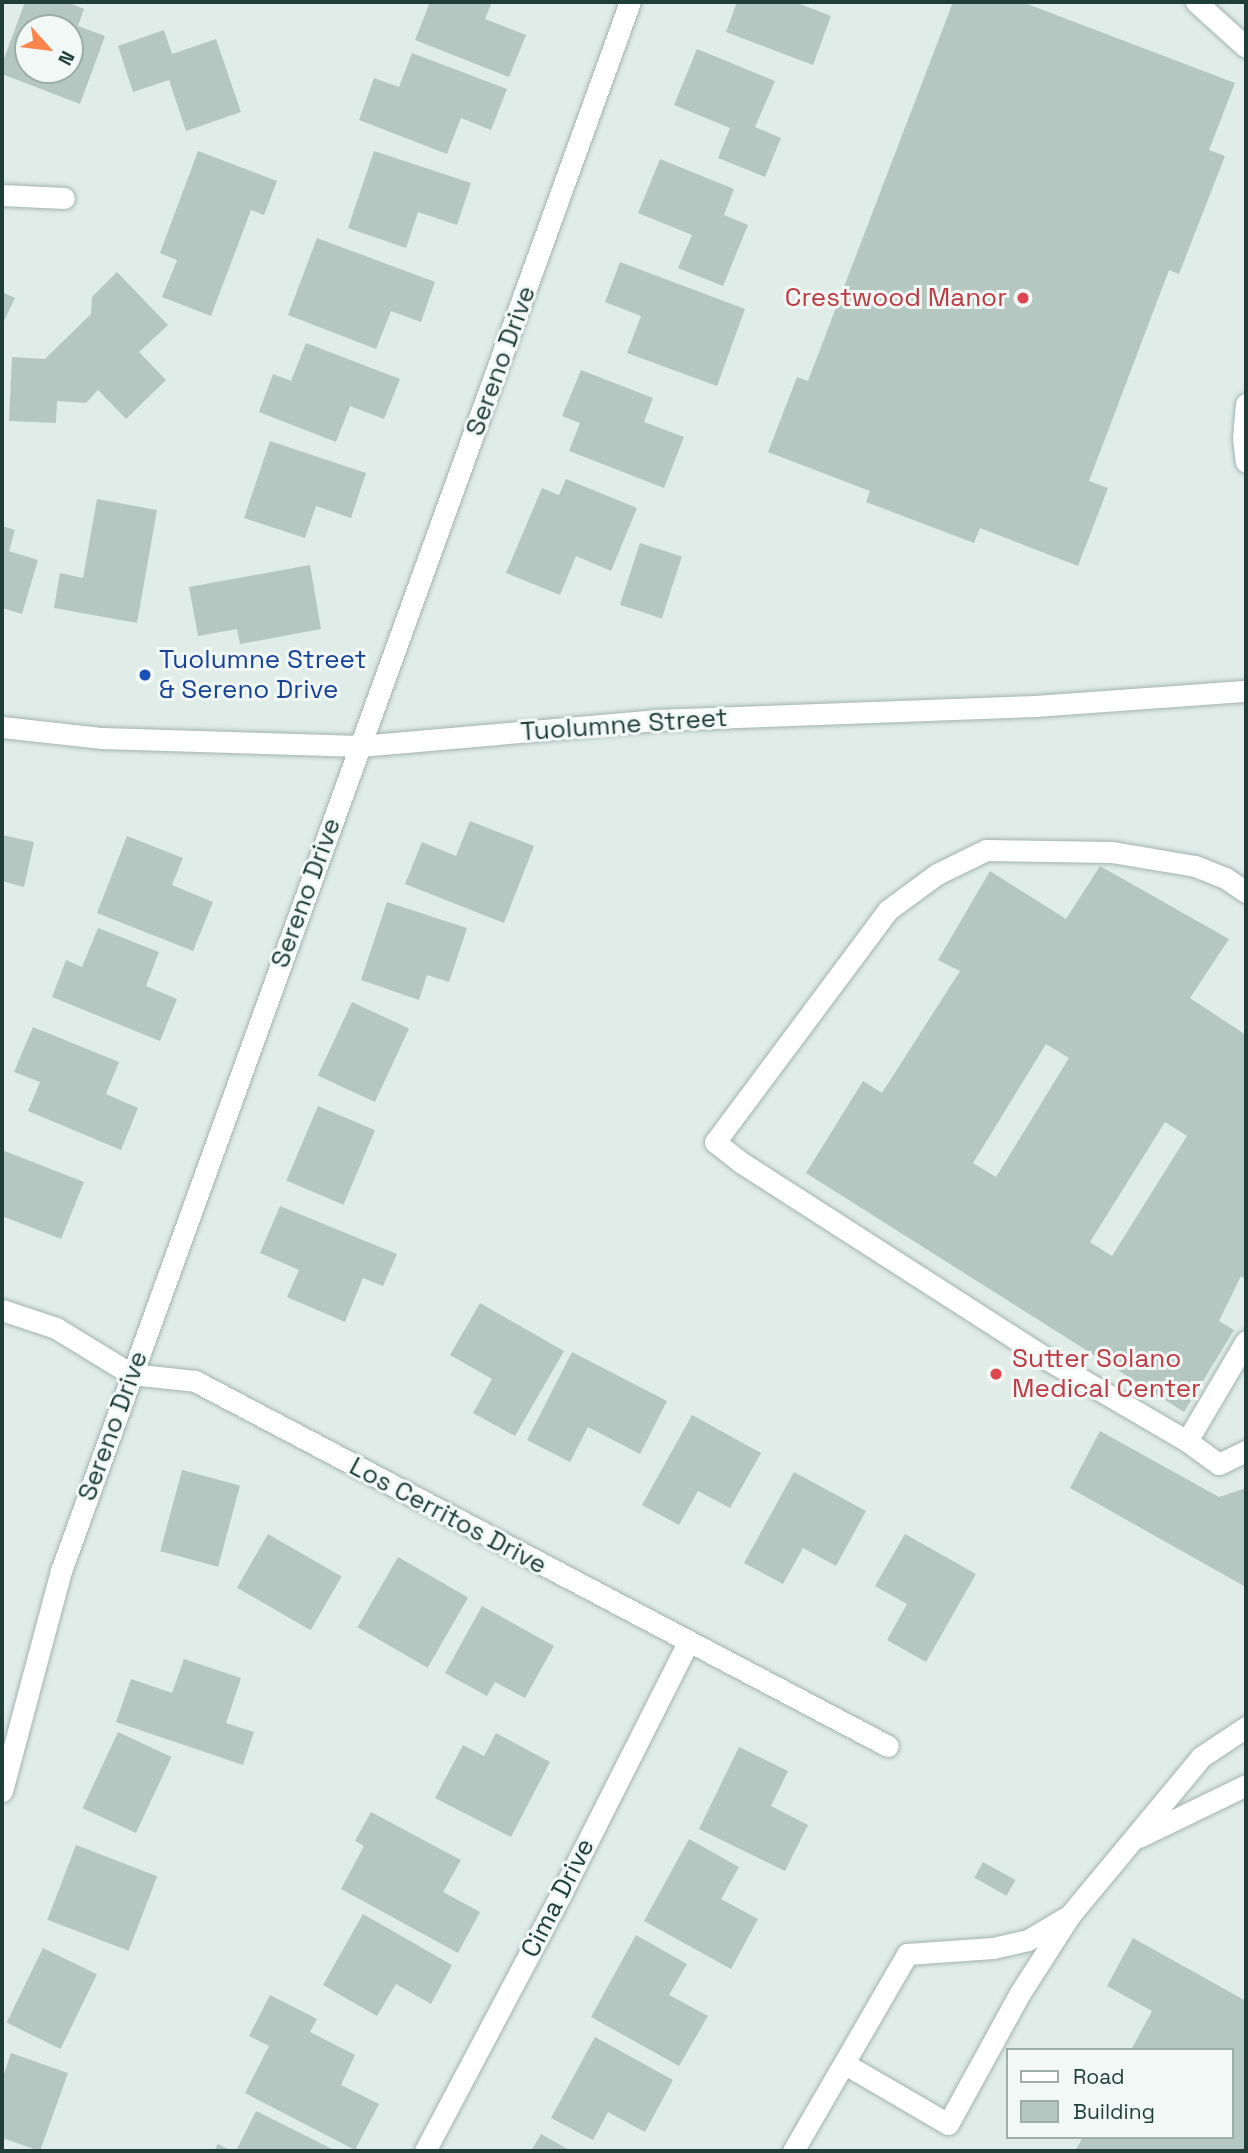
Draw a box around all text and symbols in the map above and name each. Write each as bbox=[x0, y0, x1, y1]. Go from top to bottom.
north arrow bbox=[14, 14, 84, 84]
text: N bbox=[52, 47, 80, 70]
street label: Sereno Drive bbox=[459, 282, 543, 440]
place label: Crestwood Manor bbox=[785, 282, 1007, 314]
marker: Crestwood Manor bbox=[1013, 288, 1033, 308]
place label: Tuolumne Street & Sereno Drive bbox=[159, 644, 366, 706]
marker: Tuolumne Street & Sereno Drive bbox=[137, 667, 153, 683]
street label: Tuolumne Street bbox=[519, 702, 729, 748]
street label: Sereno Drive bbox=[264, 814, 348, 972]
place label: Sutter Solano Medical Center bbox=[1012, 1343, 1201, 1404]
street label: Sereno Drive bbox=[71, 1347, 155, 1505]
marker: Sutter Solano Medical Center bbox=[986, 1364, 1006, 1384]
street label: Los Cerritos Drive bbox=[344, 1451, 552, 1581]
street label: Cima Drive bbox=[515, 1833, 601, 1963]
legend bbox=[1006, 2048, 1234, 2139]
text: Road bbox=[1073, 2063, 1125, 2090]
text: Building bbox=[1073, 2098, 1155, 2125]

